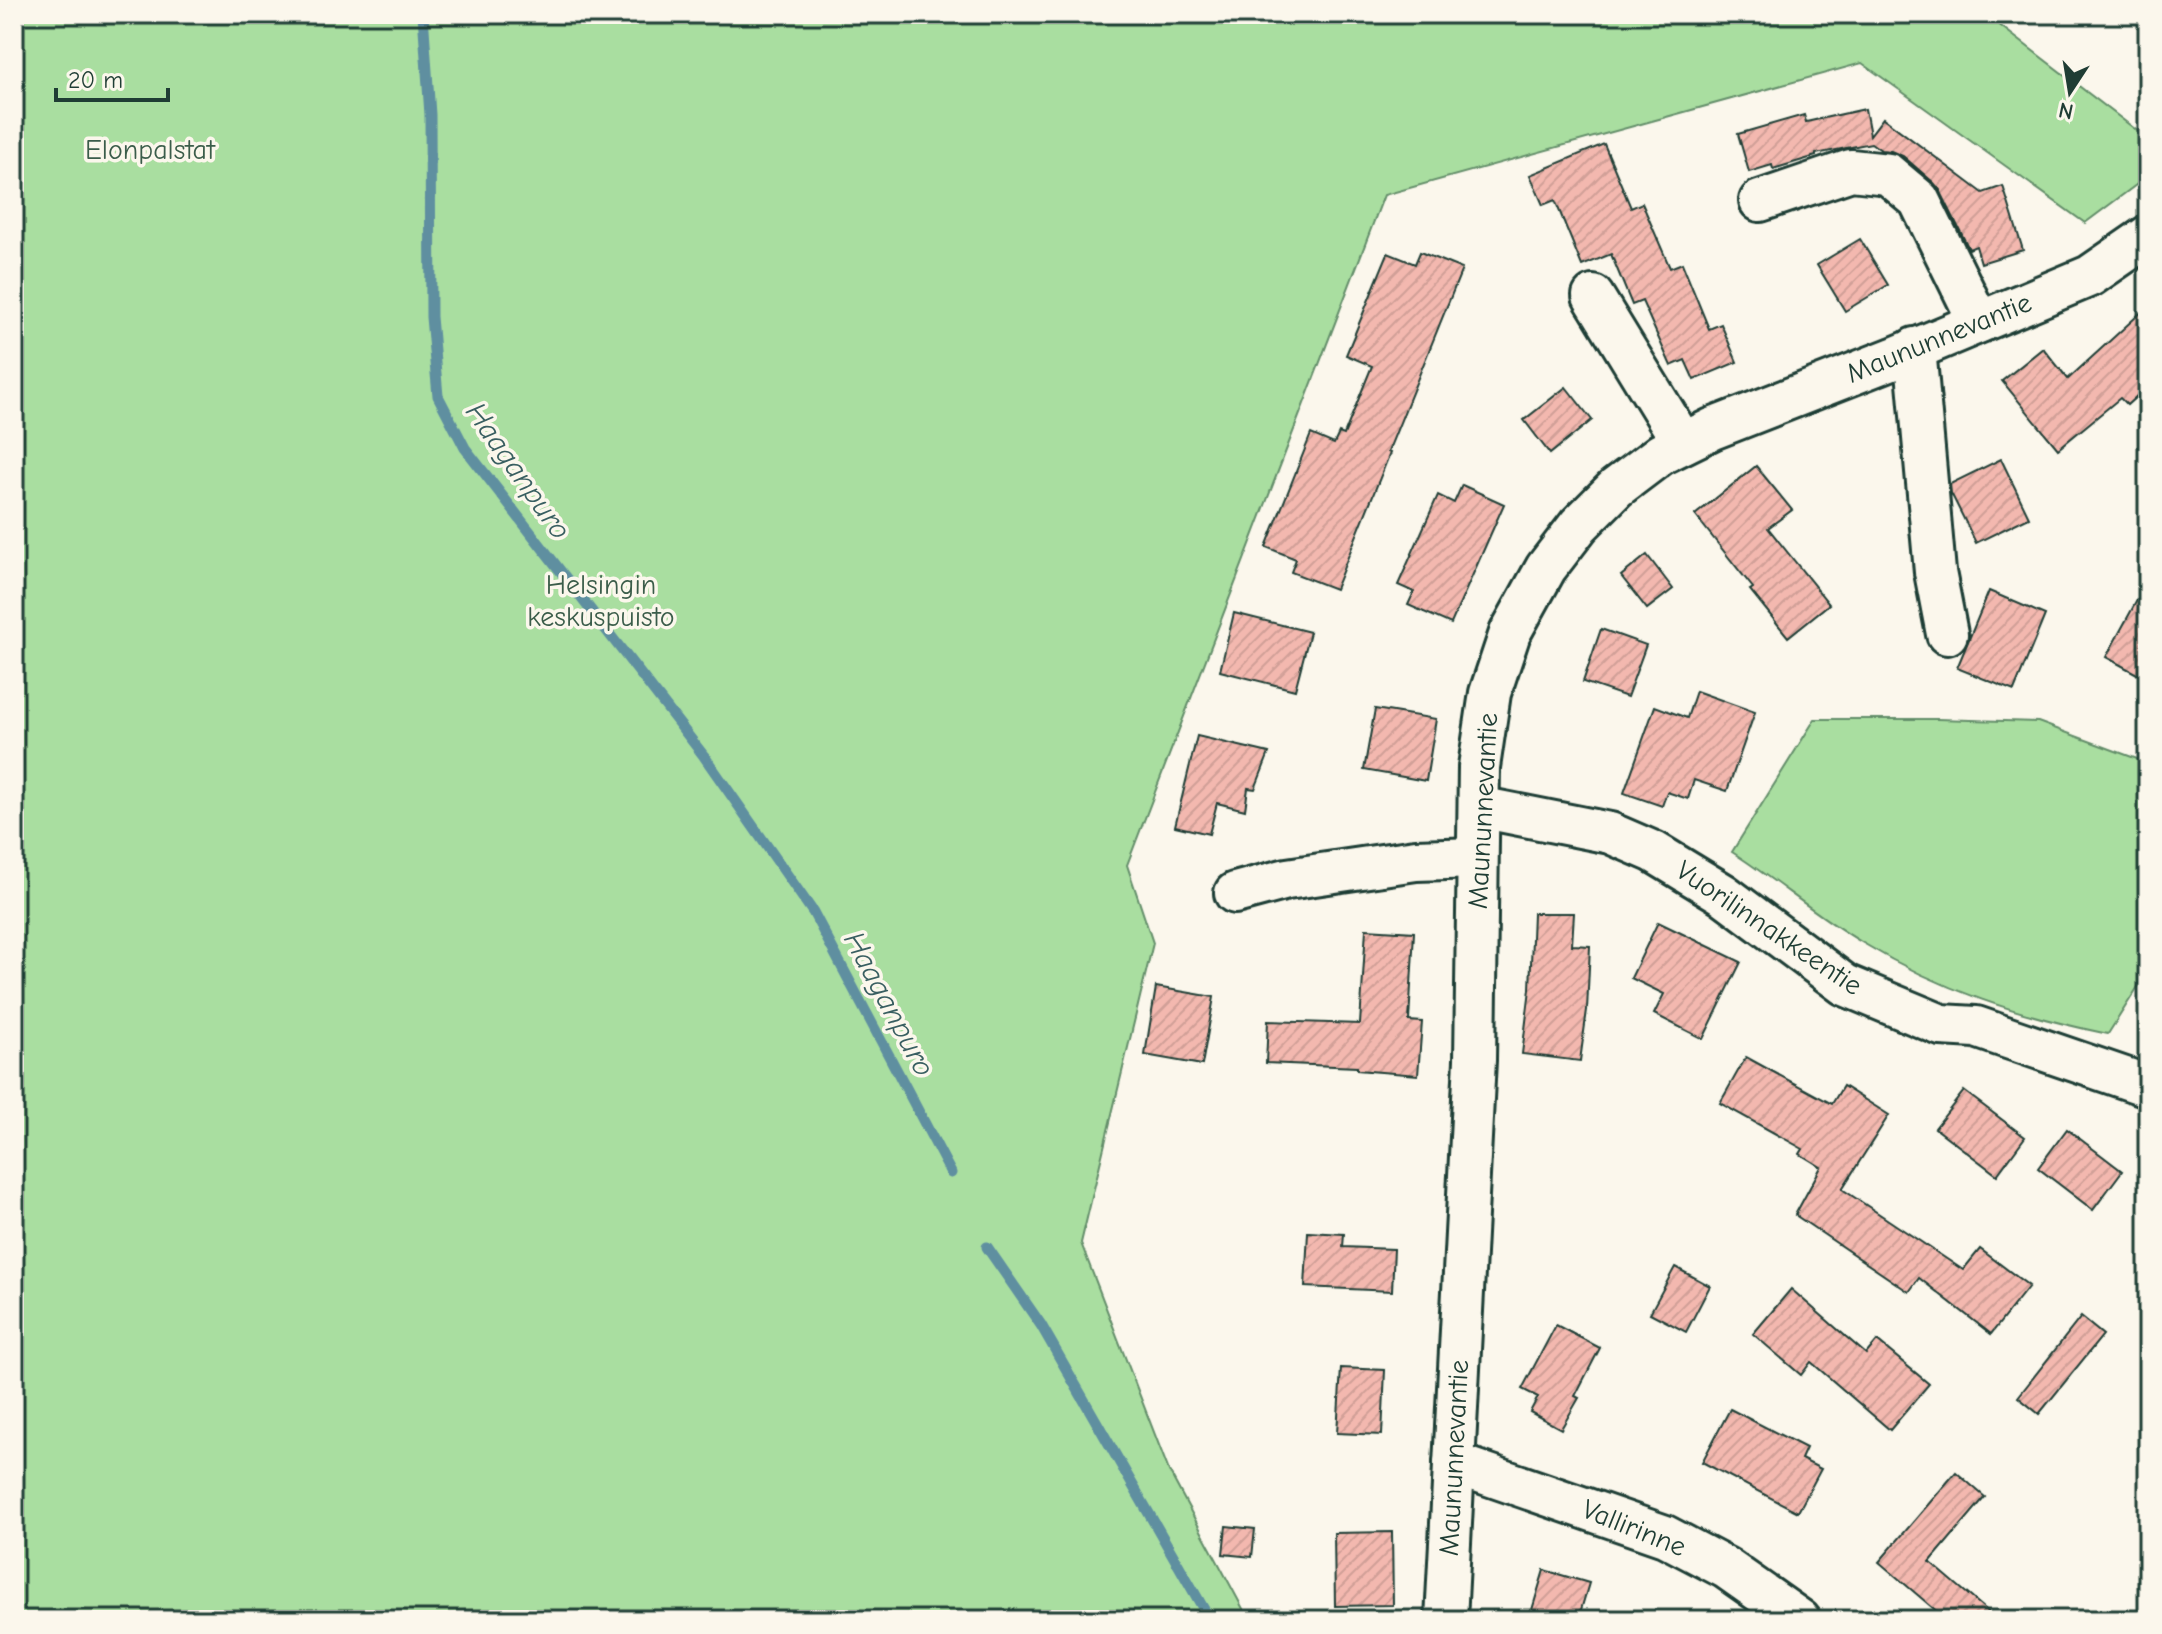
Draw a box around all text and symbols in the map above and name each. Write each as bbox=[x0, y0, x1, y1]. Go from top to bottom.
scale bar bbox=[56, 52, 168, 102]
north arrow bbox=[2030, 52, 2110, 132]
text: 20 m bbox=[68, 66, 123, 94]
text: N bbox=[2056, 96, 2076, 125]
park label: Elonpalstat bbox=[85, 134, 216, 166]
street label: Maununnevantie bbox=[1842, 286, 2036, 390]
water label: Haaganpuro bbox=[458, 396, 578, 546]
park label: Helsingin keskuspuisto bbox=[527, 569, 675, 633]
street label: Maununnevantie bbox=[1462, 712, 1504, 910]
street label: Vuorilinnakkeentie bbox=[1670, 854, 1868, 1002]
water label: Haaganpuro bbox=[836, 926, 942, 1082]
street label: Maununnevantie bbox=[1433, 1359, 1475, 1557]
street label: Vallirinne bbox=[1577, 1493, 1691, 1563]

